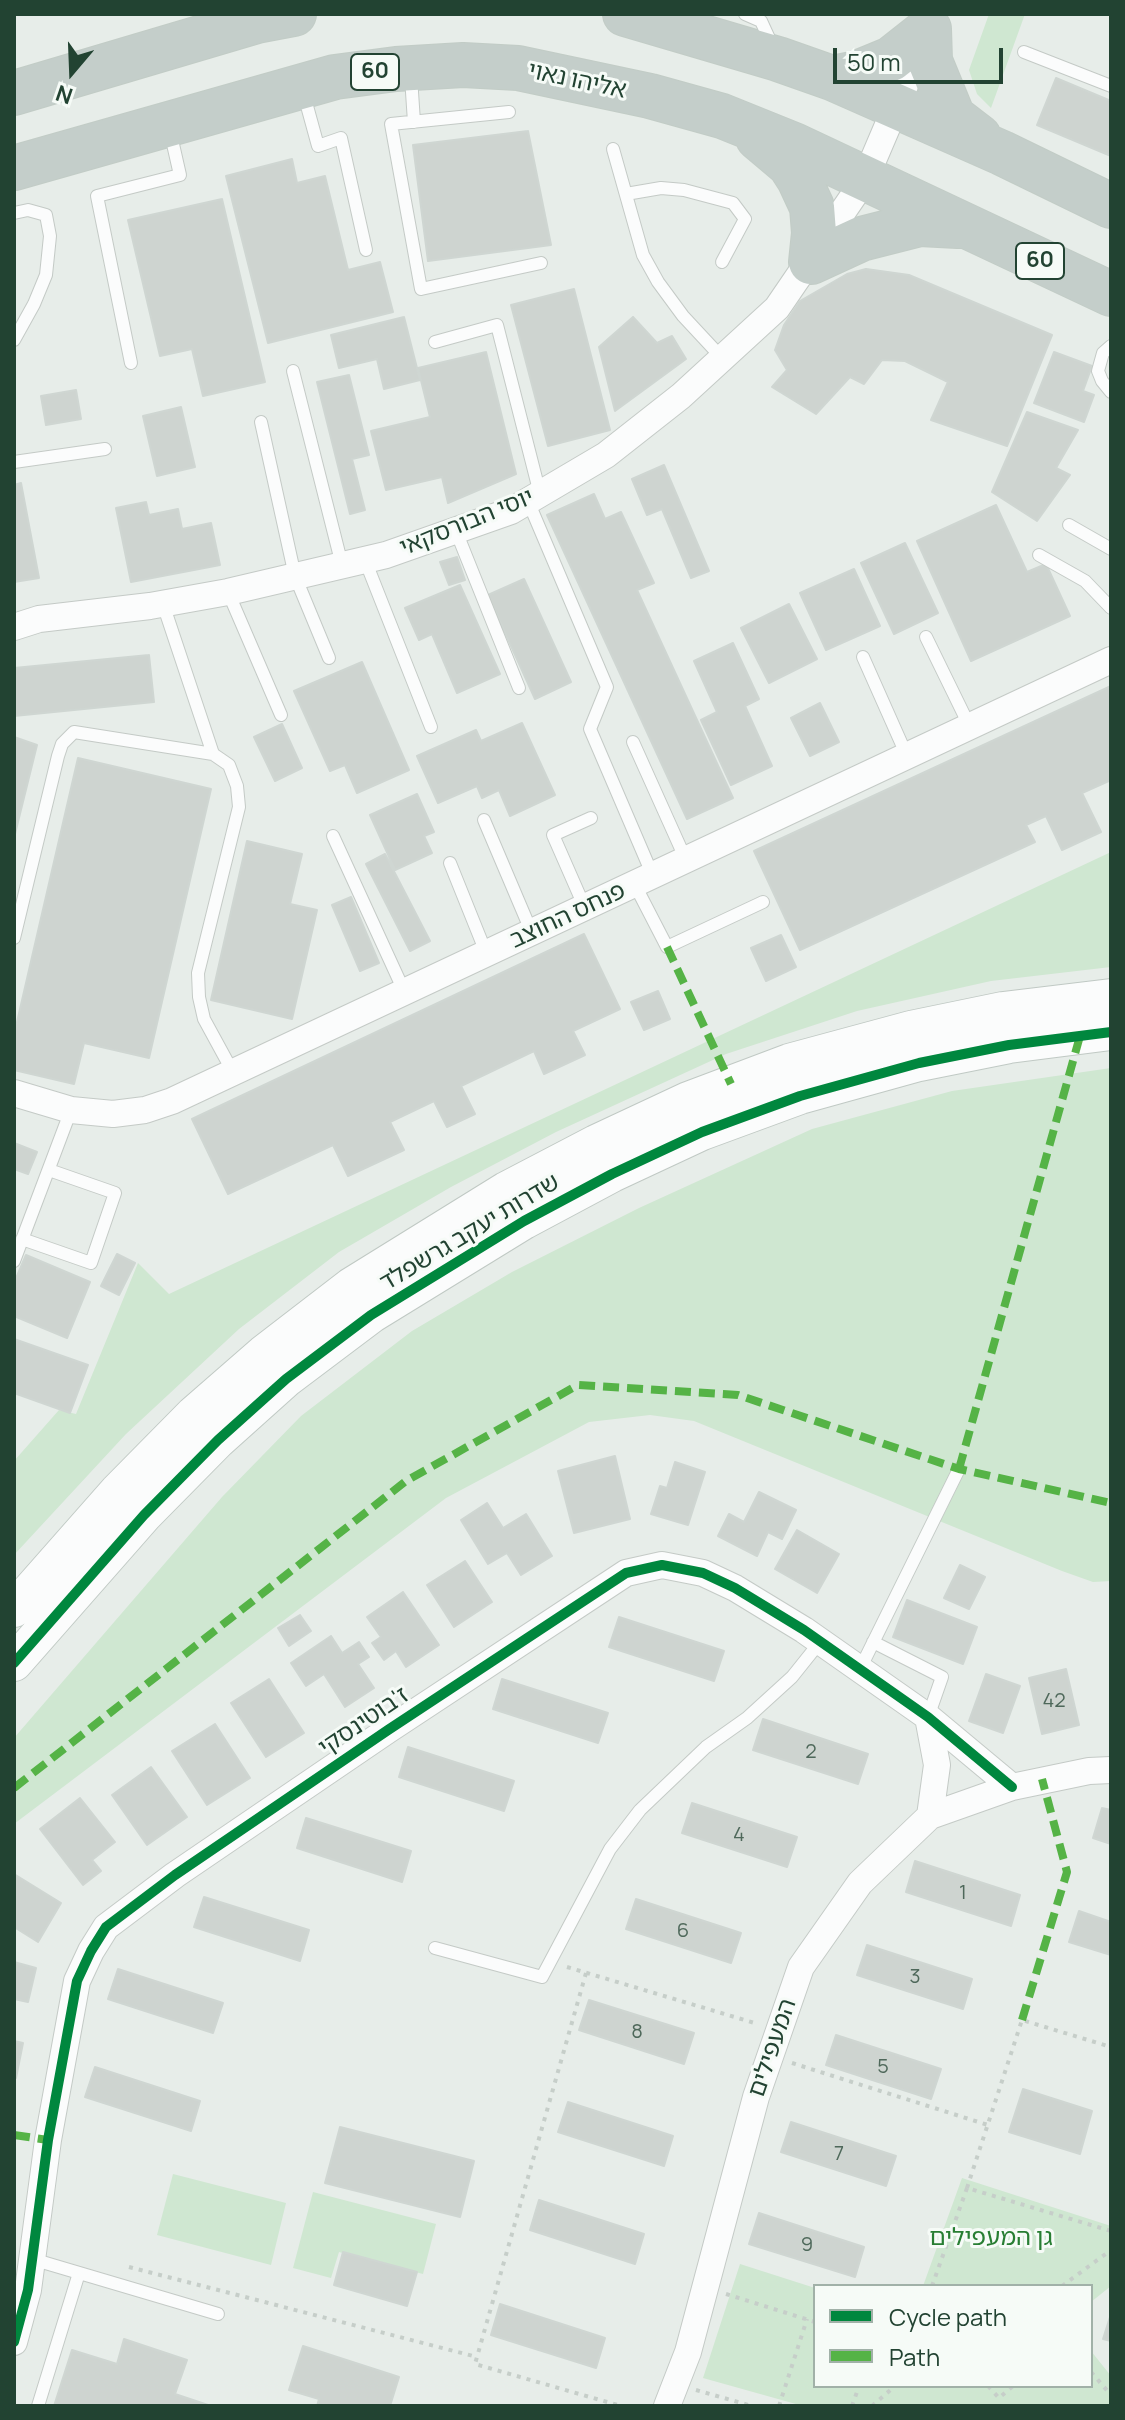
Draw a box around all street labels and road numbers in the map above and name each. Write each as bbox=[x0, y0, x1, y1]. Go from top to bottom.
road number: 60 bbox=[351, 54, 399, 90]
street label: אליהו נאוי bbox=[525, 57, 629, 105]
road number: 60 bbox=[1016, 243, 1064, 279]
street label: יוסי הבורסקאי bbox=[396, 483, 538, 563]
street label: פנחס החוצב bbox=[506, 877, 630, 955]
street label: שדרות יעקב גרשפלד bbox=[375, 1168, 565, 1298]
street label: ז'בוטינסקי bbox=[313, 1681, 415, 1763]
street label: המעפילים bbox=[743, 1995, 803, 2101]

